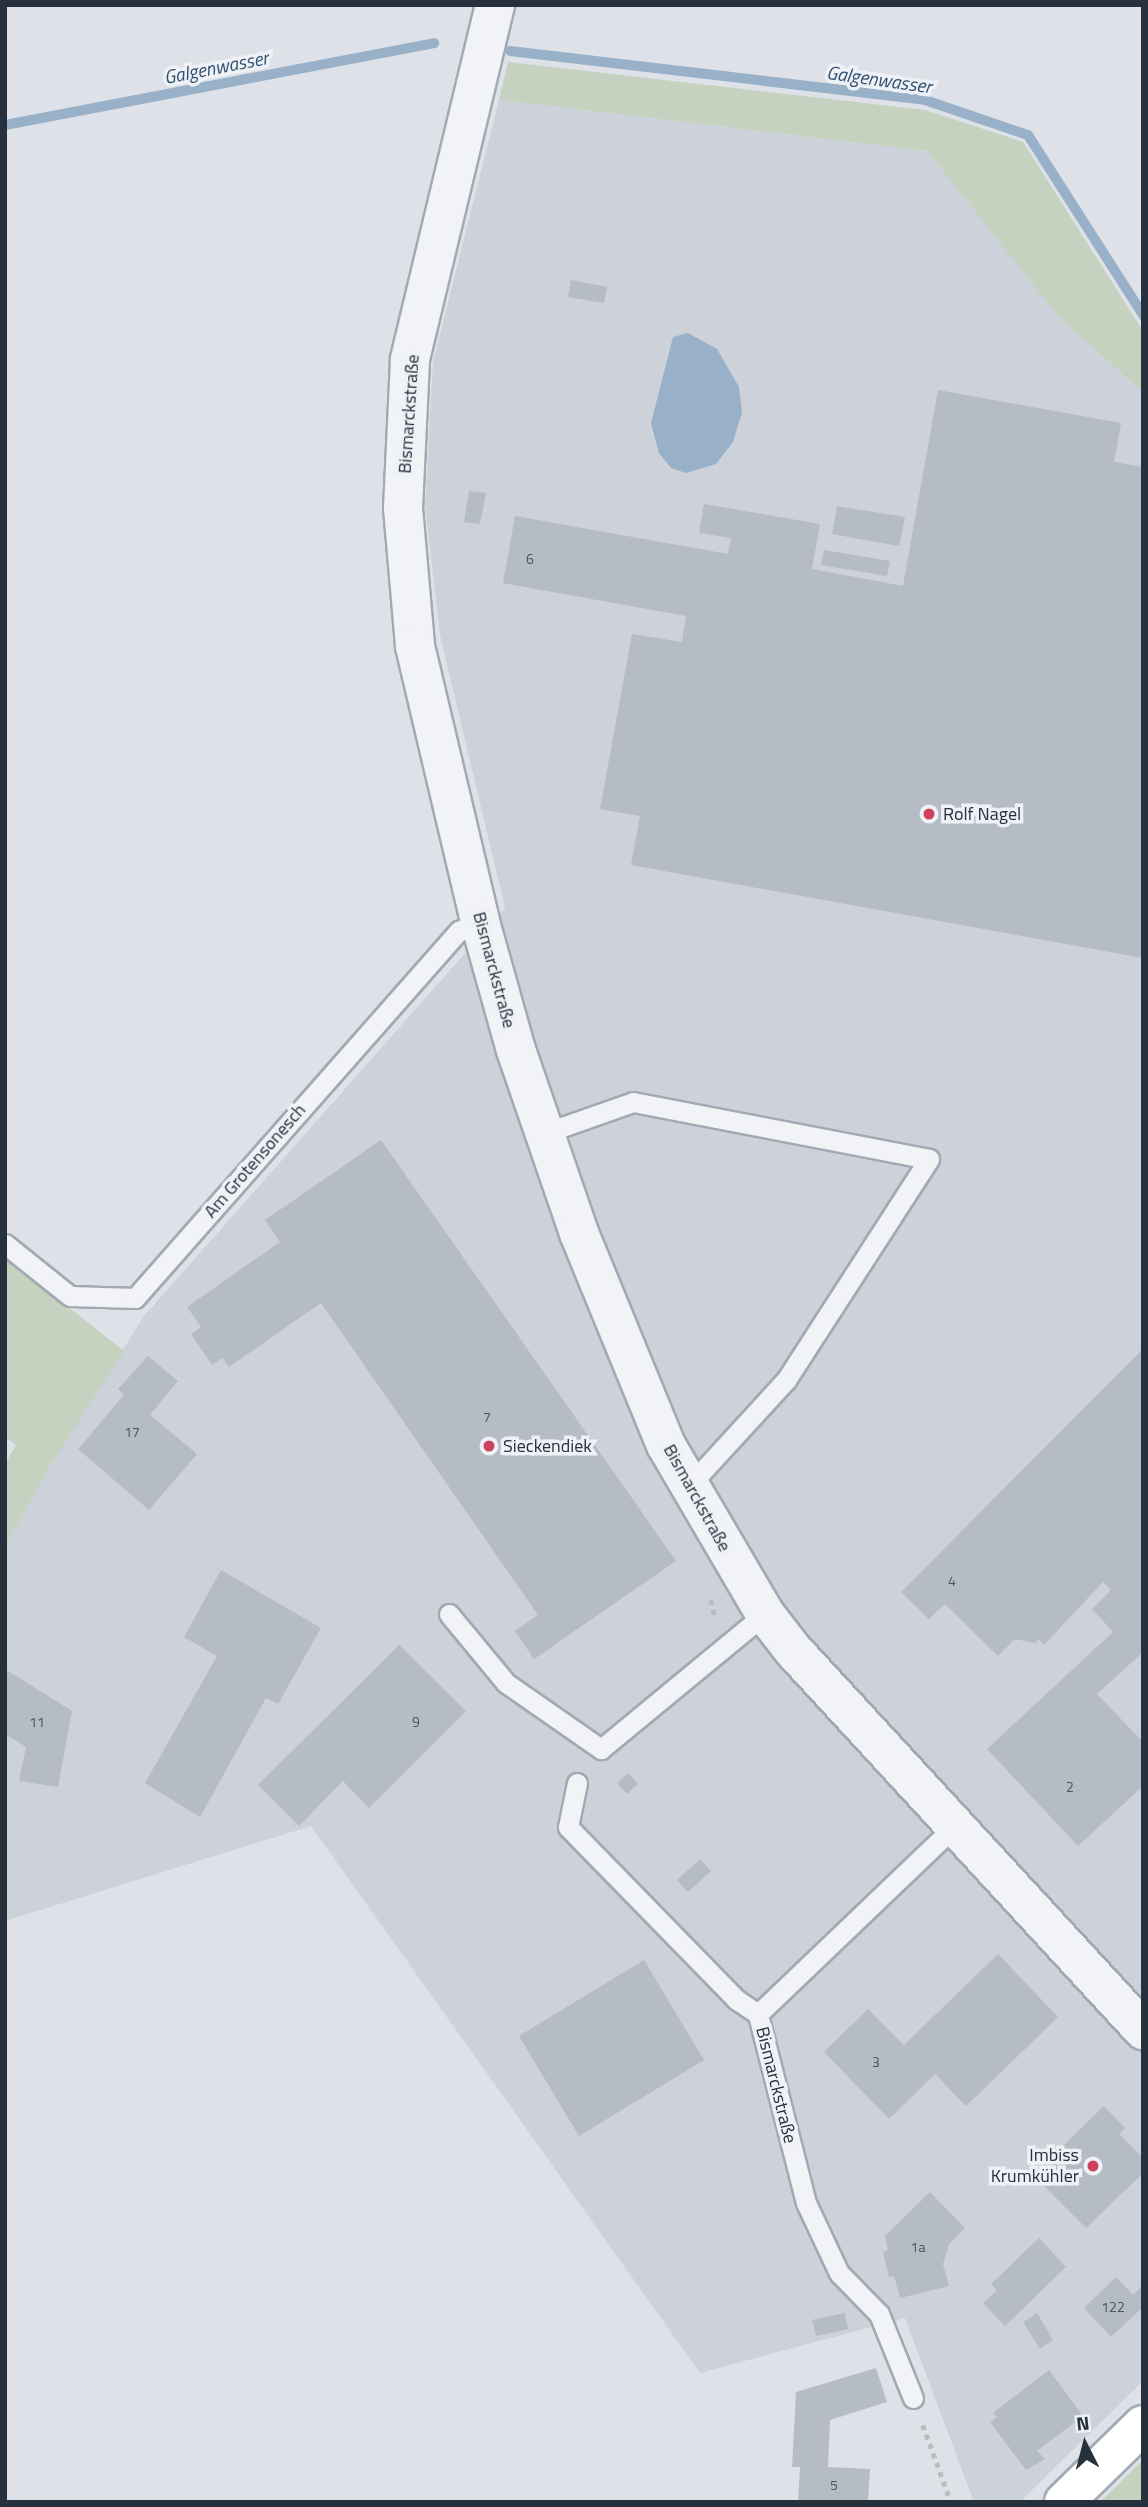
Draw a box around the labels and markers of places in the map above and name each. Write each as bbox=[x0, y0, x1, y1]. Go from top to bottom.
place label: Rolf Nagel bbox=[943, 803, 1021, 825]
marker: Rolf Nagel bbox=[921, 806, 937, 822]
place label: Sieckendiek bbox=[503, 1435, 592, 1457]
marker: Sieckendiek bbox=[481, 1438, 497, 1454]
place label: Imbiss Krumkühler bbox=[991, 2145, 1079, 2188]
marker: Imbiss Krumkühler bbox=[1085, 2158, 1101, 2174]

